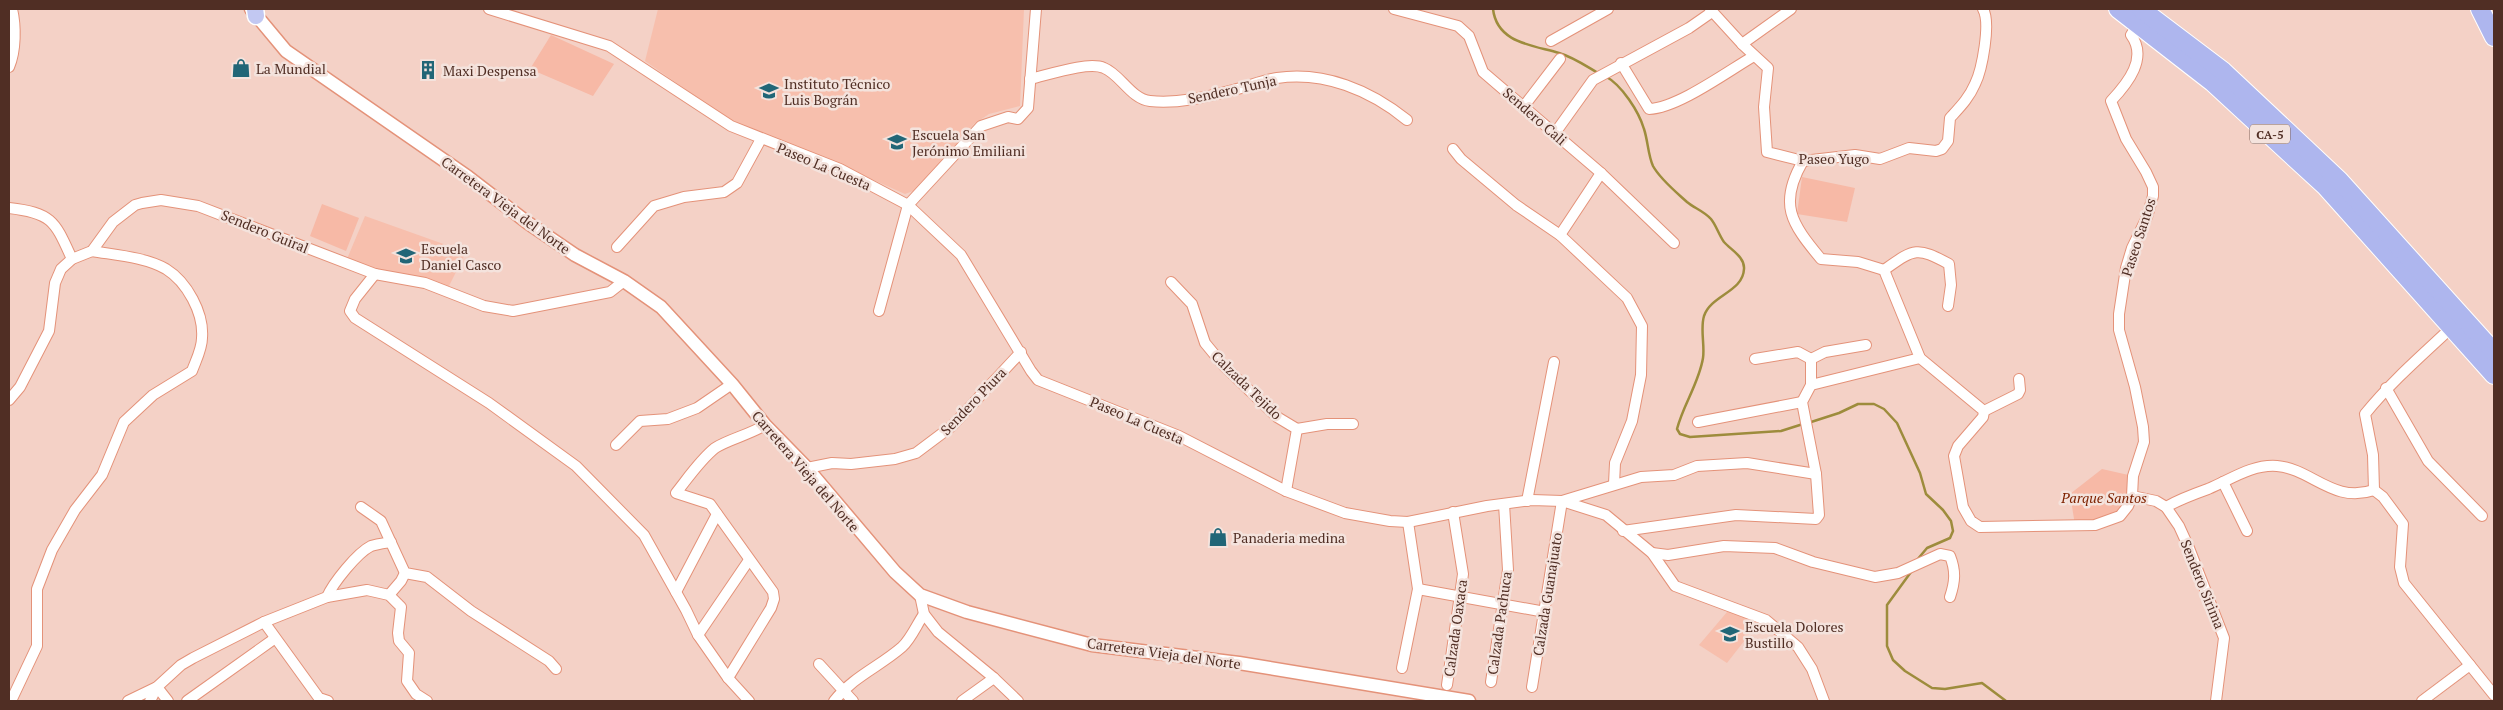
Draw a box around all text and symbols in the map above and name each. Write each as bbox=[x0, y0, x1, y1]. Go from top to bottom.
shop icon: La Mundial bbox=[230, 57, 252, 79]
place label: La Mundial bbox=[256, 59, 326, 78]
building icon: Maxi Despensa bbox=[417, 59, 439, 81]
place label: Maxi Despensa bbox=[443, 61, 537, 80]
street label: Sendero Tunja bbox=[1186, 70, 1278, 108]
place label: Instituto Técnico Luis Bográn bbox=[784, 74, 890, 109]
school or university icon: Instituto Técnico Luis Bográn bbox=[758, 80, 780, 102]
street label: Sendero Cali bbox=[1499, 83, 1571, 149]
place label: Escuela San Jerónimo Emiliani bbox=[912, 125, 1025, 160]
road number: CA-5 bbox=[2250, 125, 2290, 144]
school or university icon: Escuela San Jerónimo Emiliani bbox=[886, 131, 908, 153]
street label: Paseo La Cuesta bbox=[774, 138, 874, 194]
street label: Paseo Yugo bbox=[1799, 149, 1870, 168]
street label: Carretera Vieja del Norte bbox=[438, 152, 574, 258]
street label: Paseo Santos bbox=[2116, 195, 2160, 279]
street label: Sendero Guiral bbox=[218, 205, 312, 257]
place label: Escuela Daniel Casco bbox=[421, 239, 502, 274]
school or university icon: Escuela Daniel Casco bbox=[395, 245, 417, 267]
street label: Calzada Tejido bbox=[1208, 347, 1287, 424]
street label: Sendero Piura bbox=[936, 363, 1010, 439]
street label: Paseo La Cuesta bbox=[1087, 392, 1187, 448]
street label: Carretera Vieja del Norte bbox=[748, 406, 864, 536]
park label: Parque Santos bbox=[2060, 488, 2147, 507]
shop icon: Panaderia medina bbox=[1207, 526, 1229, 548]
place label: Panaderia medina bbox=[1233, 528, 1345, 547]
street label: Calzada Guanajuato bbox=[1528, 531, 1566, 657]
street label: Sendero Sirima bbox=[2176, 537, 2230, 631]
street label: Calzada Pachuca bbox=[1482, 570, 1516, 676]
street label: Calzada Oaxaca bbox=[1439, 578, 1471, 678]
place label: Escuela Dolores Bustillo bbox=[1745, 617, 1844, 652]
school or university icon: Escuela Dolores Bustillo bbox=[1719, 623, 1741, 645]
street label: Carretera Vieja del Norte bbox=[1086, 633, 1242, 673]

